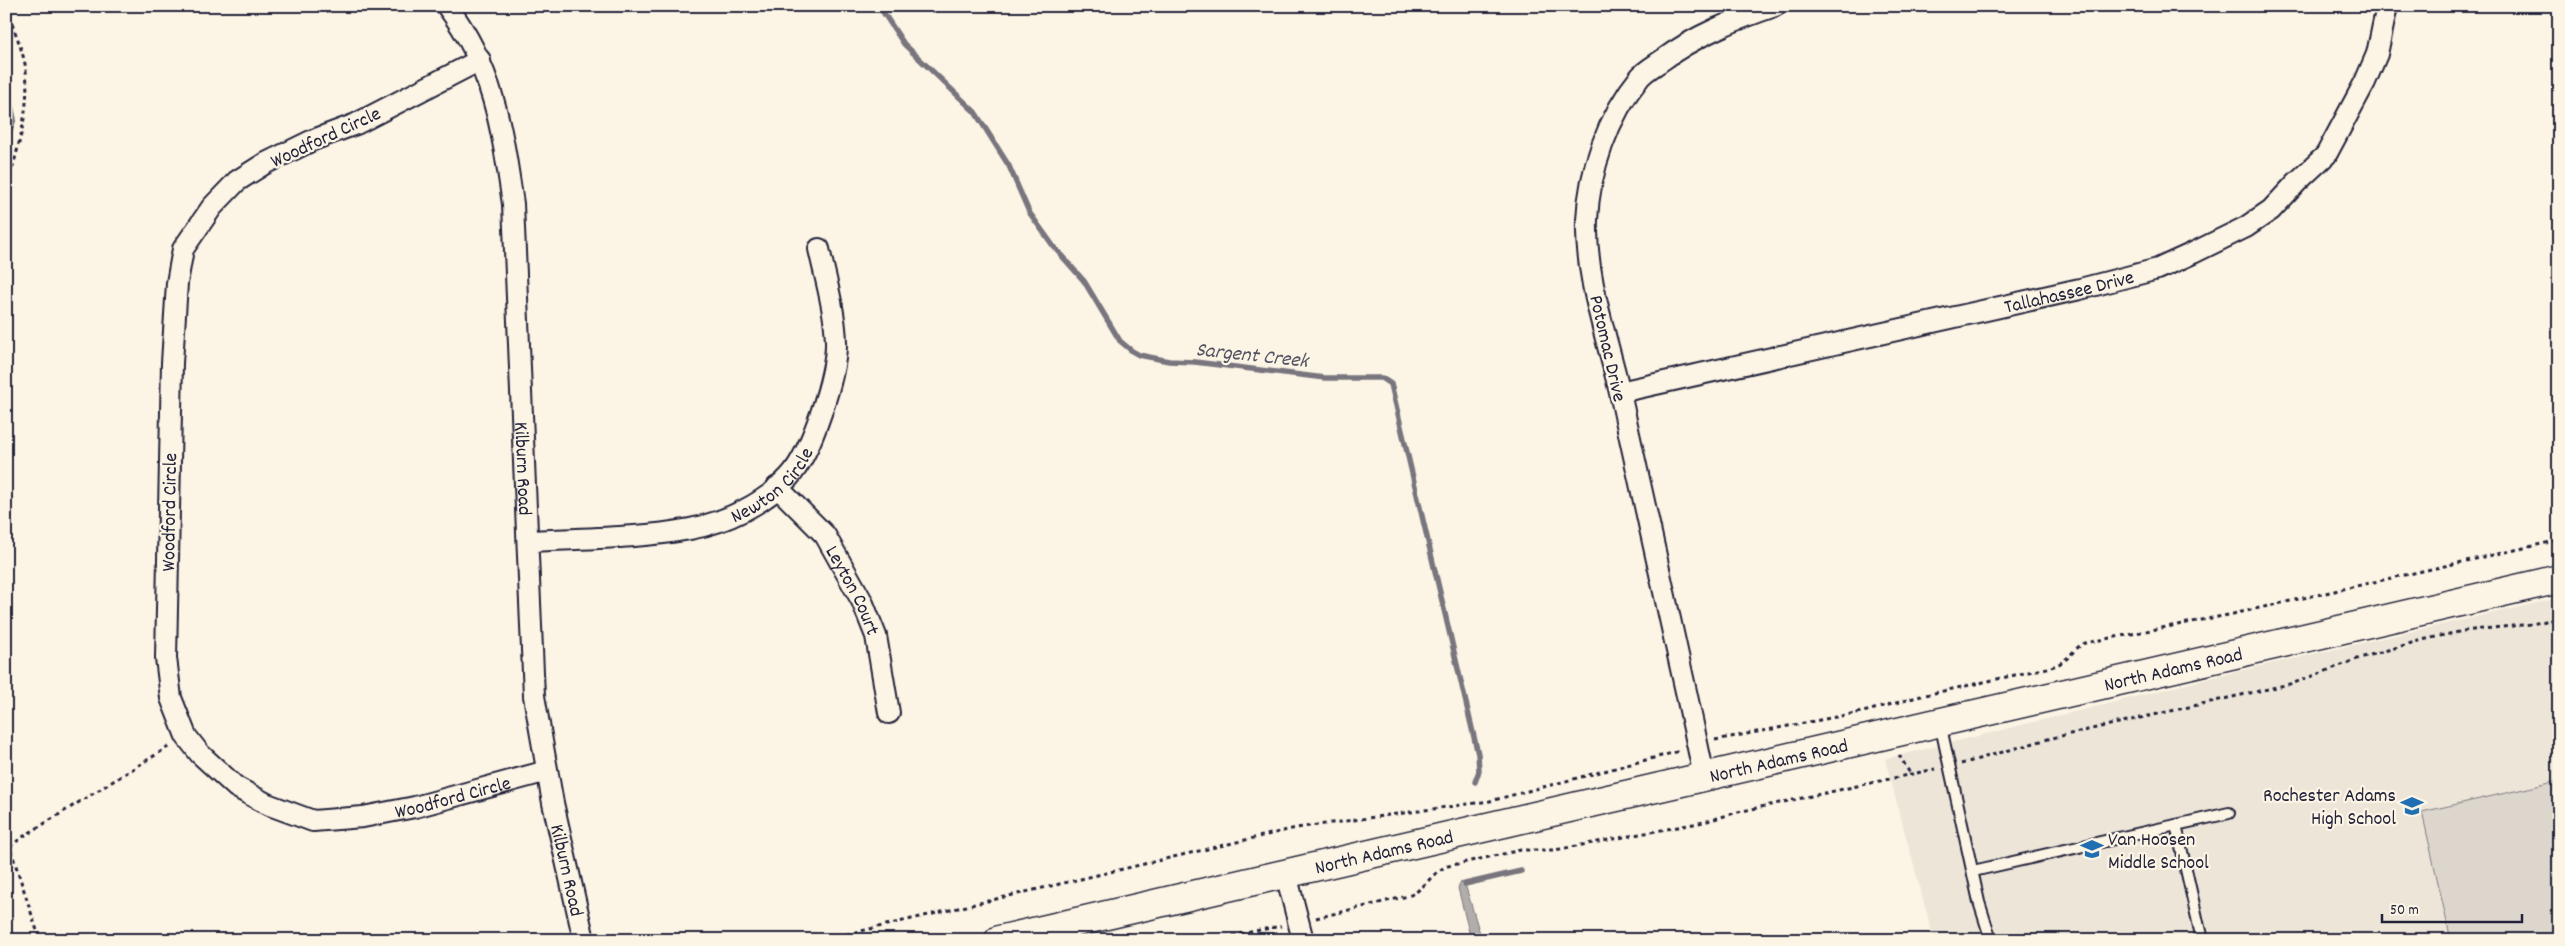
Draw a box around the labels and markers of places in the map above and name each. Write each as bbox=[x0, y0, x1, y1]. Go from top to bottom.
place label: Rochester Adams High School bbox=[2263, 783, 2396, 834]
school or university icon: Rochester Adams High School bbox=[2399, 793, 2425, 819]
place label: Van Hoosen Middle School bbox=[2108, 827, 2209, 878]
school or university icon: Van Hoosen Middle School bbox=[2079, 836, 2105, 862]

